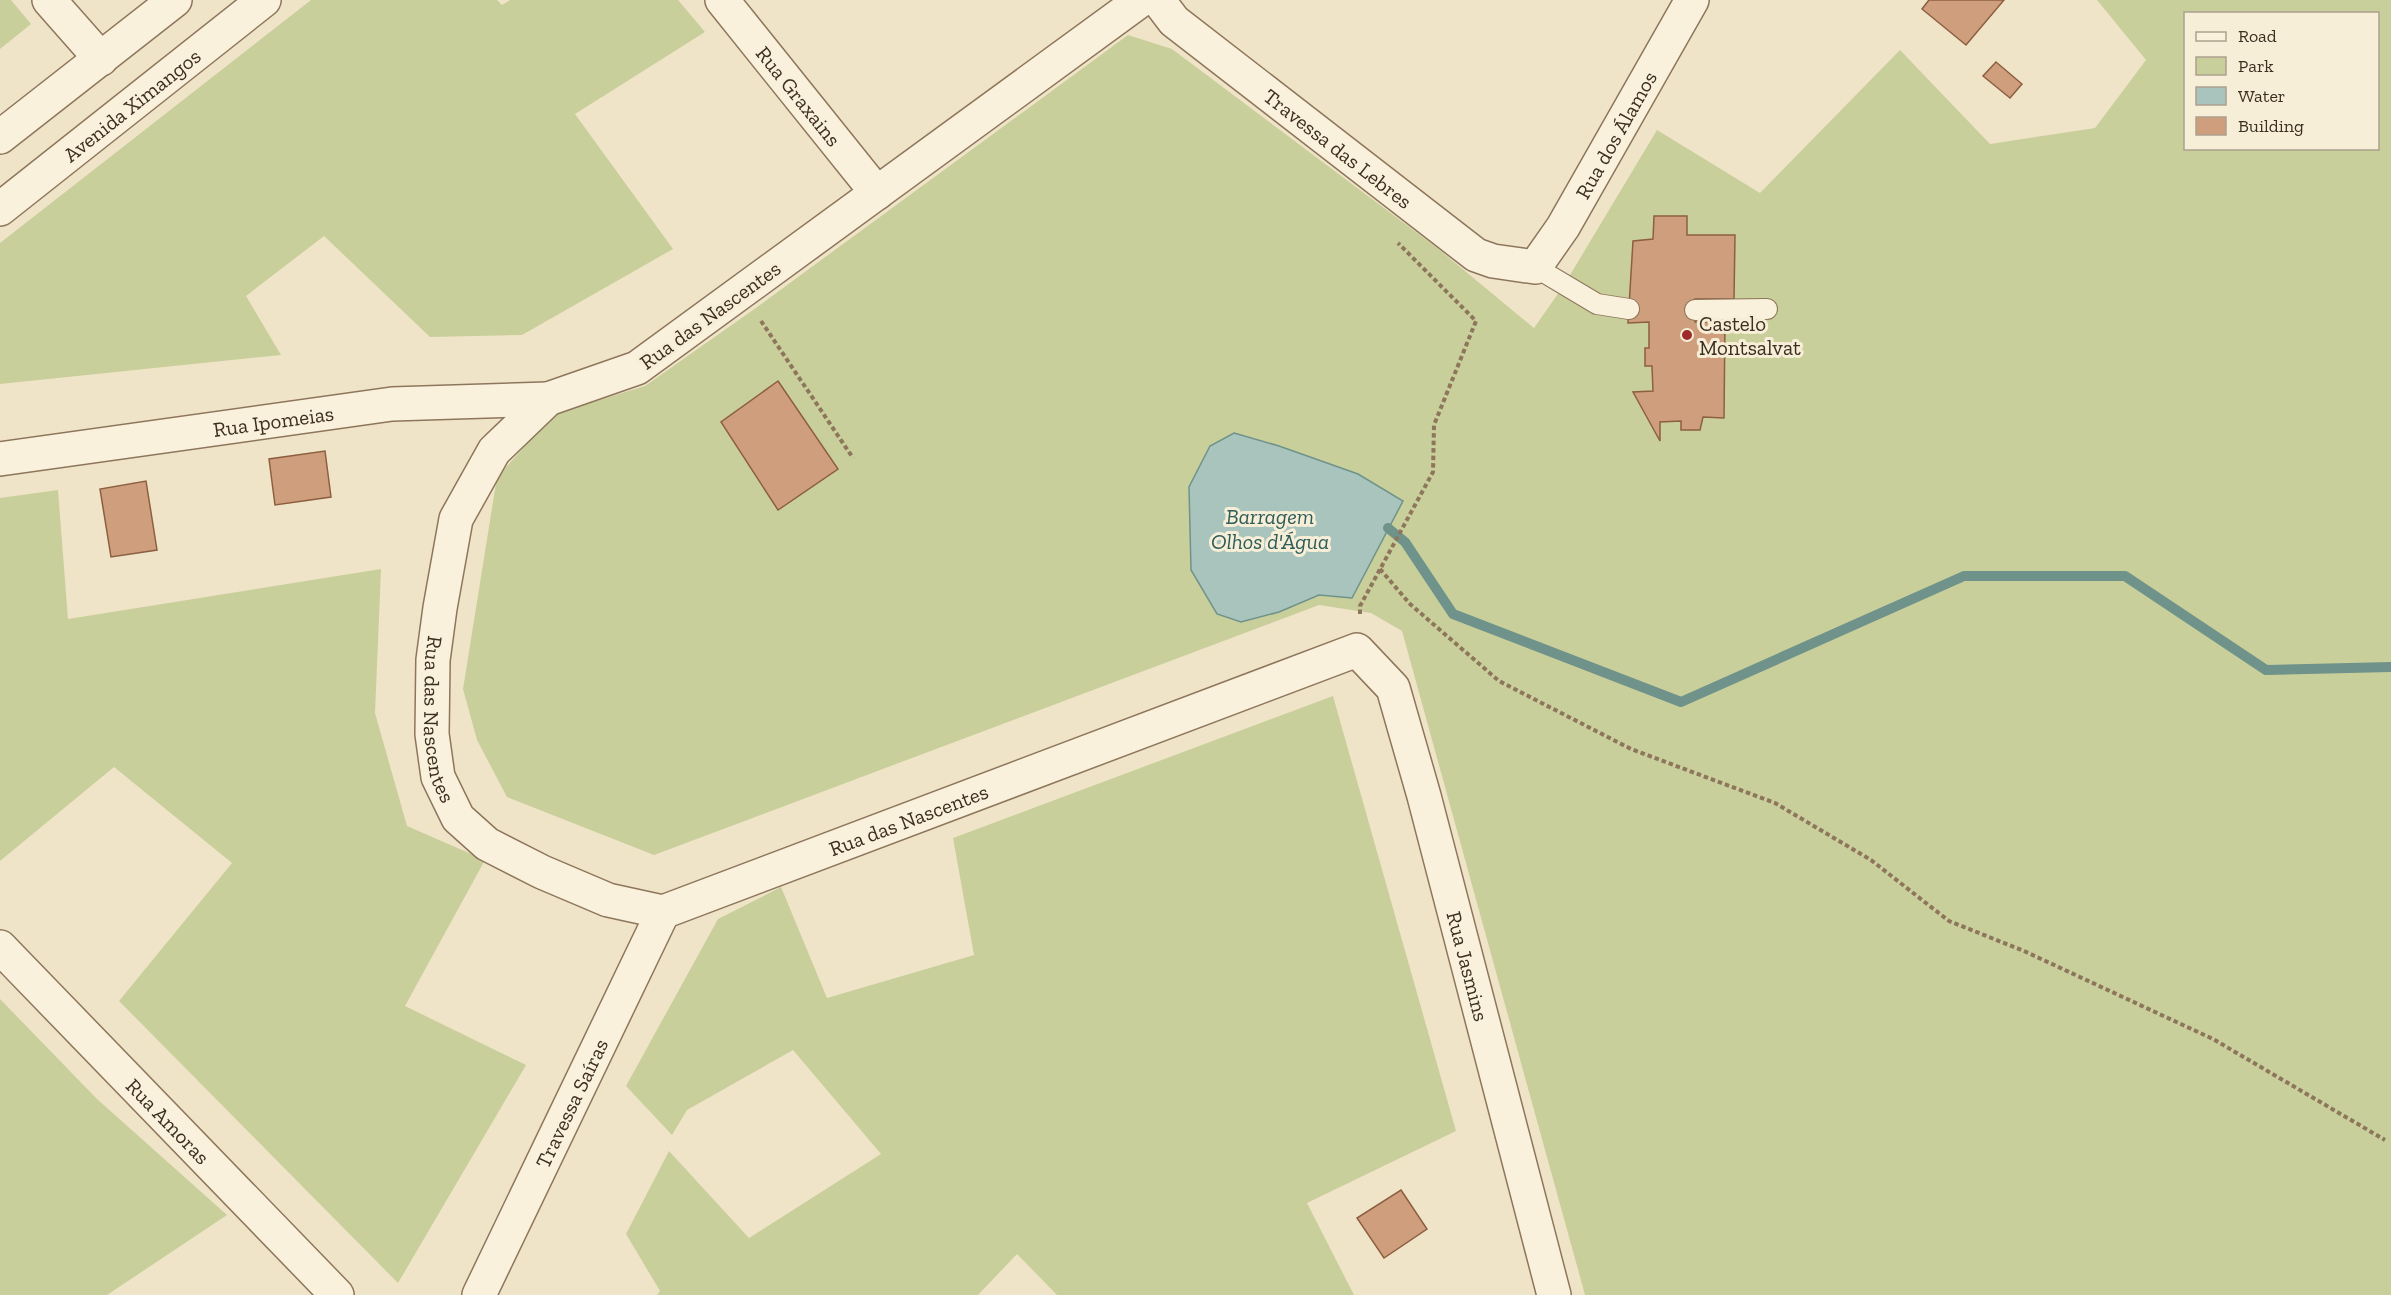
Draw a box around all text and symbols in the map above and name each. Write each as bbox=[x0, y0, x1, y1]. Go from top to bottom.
legend bbox=[2184, 12, 2379, 150]
text: Road bbox=[2238, 25, 2277, 47]
street label: Rua Graxains bbox=[751, 41, 847, 151]
street label: Avenida Ximangos bbox=[58, 43, 205, 167]
text: Park bbox=[2238, 55, 2274, 77]
street label: Rua dos Álamos bbox=[1569, 66, 1662, 203]
street label: Travessa das Lebres bbox=[1259, 83, 1417, 213]
text: Water bbox=[2238, 85, 2285, 107]
text: Building bbox=[2238, 115, 2304, 137]
street label: Rua das Nascentes bbox=[635, 255, 785, 375]
place label: Castelo Montsalvat bbox=[1699, 311, 1801, 360]
marker: Castelo Montsalvat bbox=[1680, 328, 1694, 342]
street label: Rua Ipomeias bbox=[211, 400, 335, 441]
water label: Barragem Olhos d'Água bbox=[1211, 503, 1329, 555]
street label: Rua das Nascentes bbox=[419, 634, 461, 806]
street label: Rua das Nascentes bbox=[825, 778, 991, 861]
street label: Rua Jasmins bbox=[1442, 908, 1495, 1024]
street label: Travessa Saíras bbox=[530, 1034, 613, 1172]
street label: Rua Amoras bbox=[121, 1073, 216, 1169]

